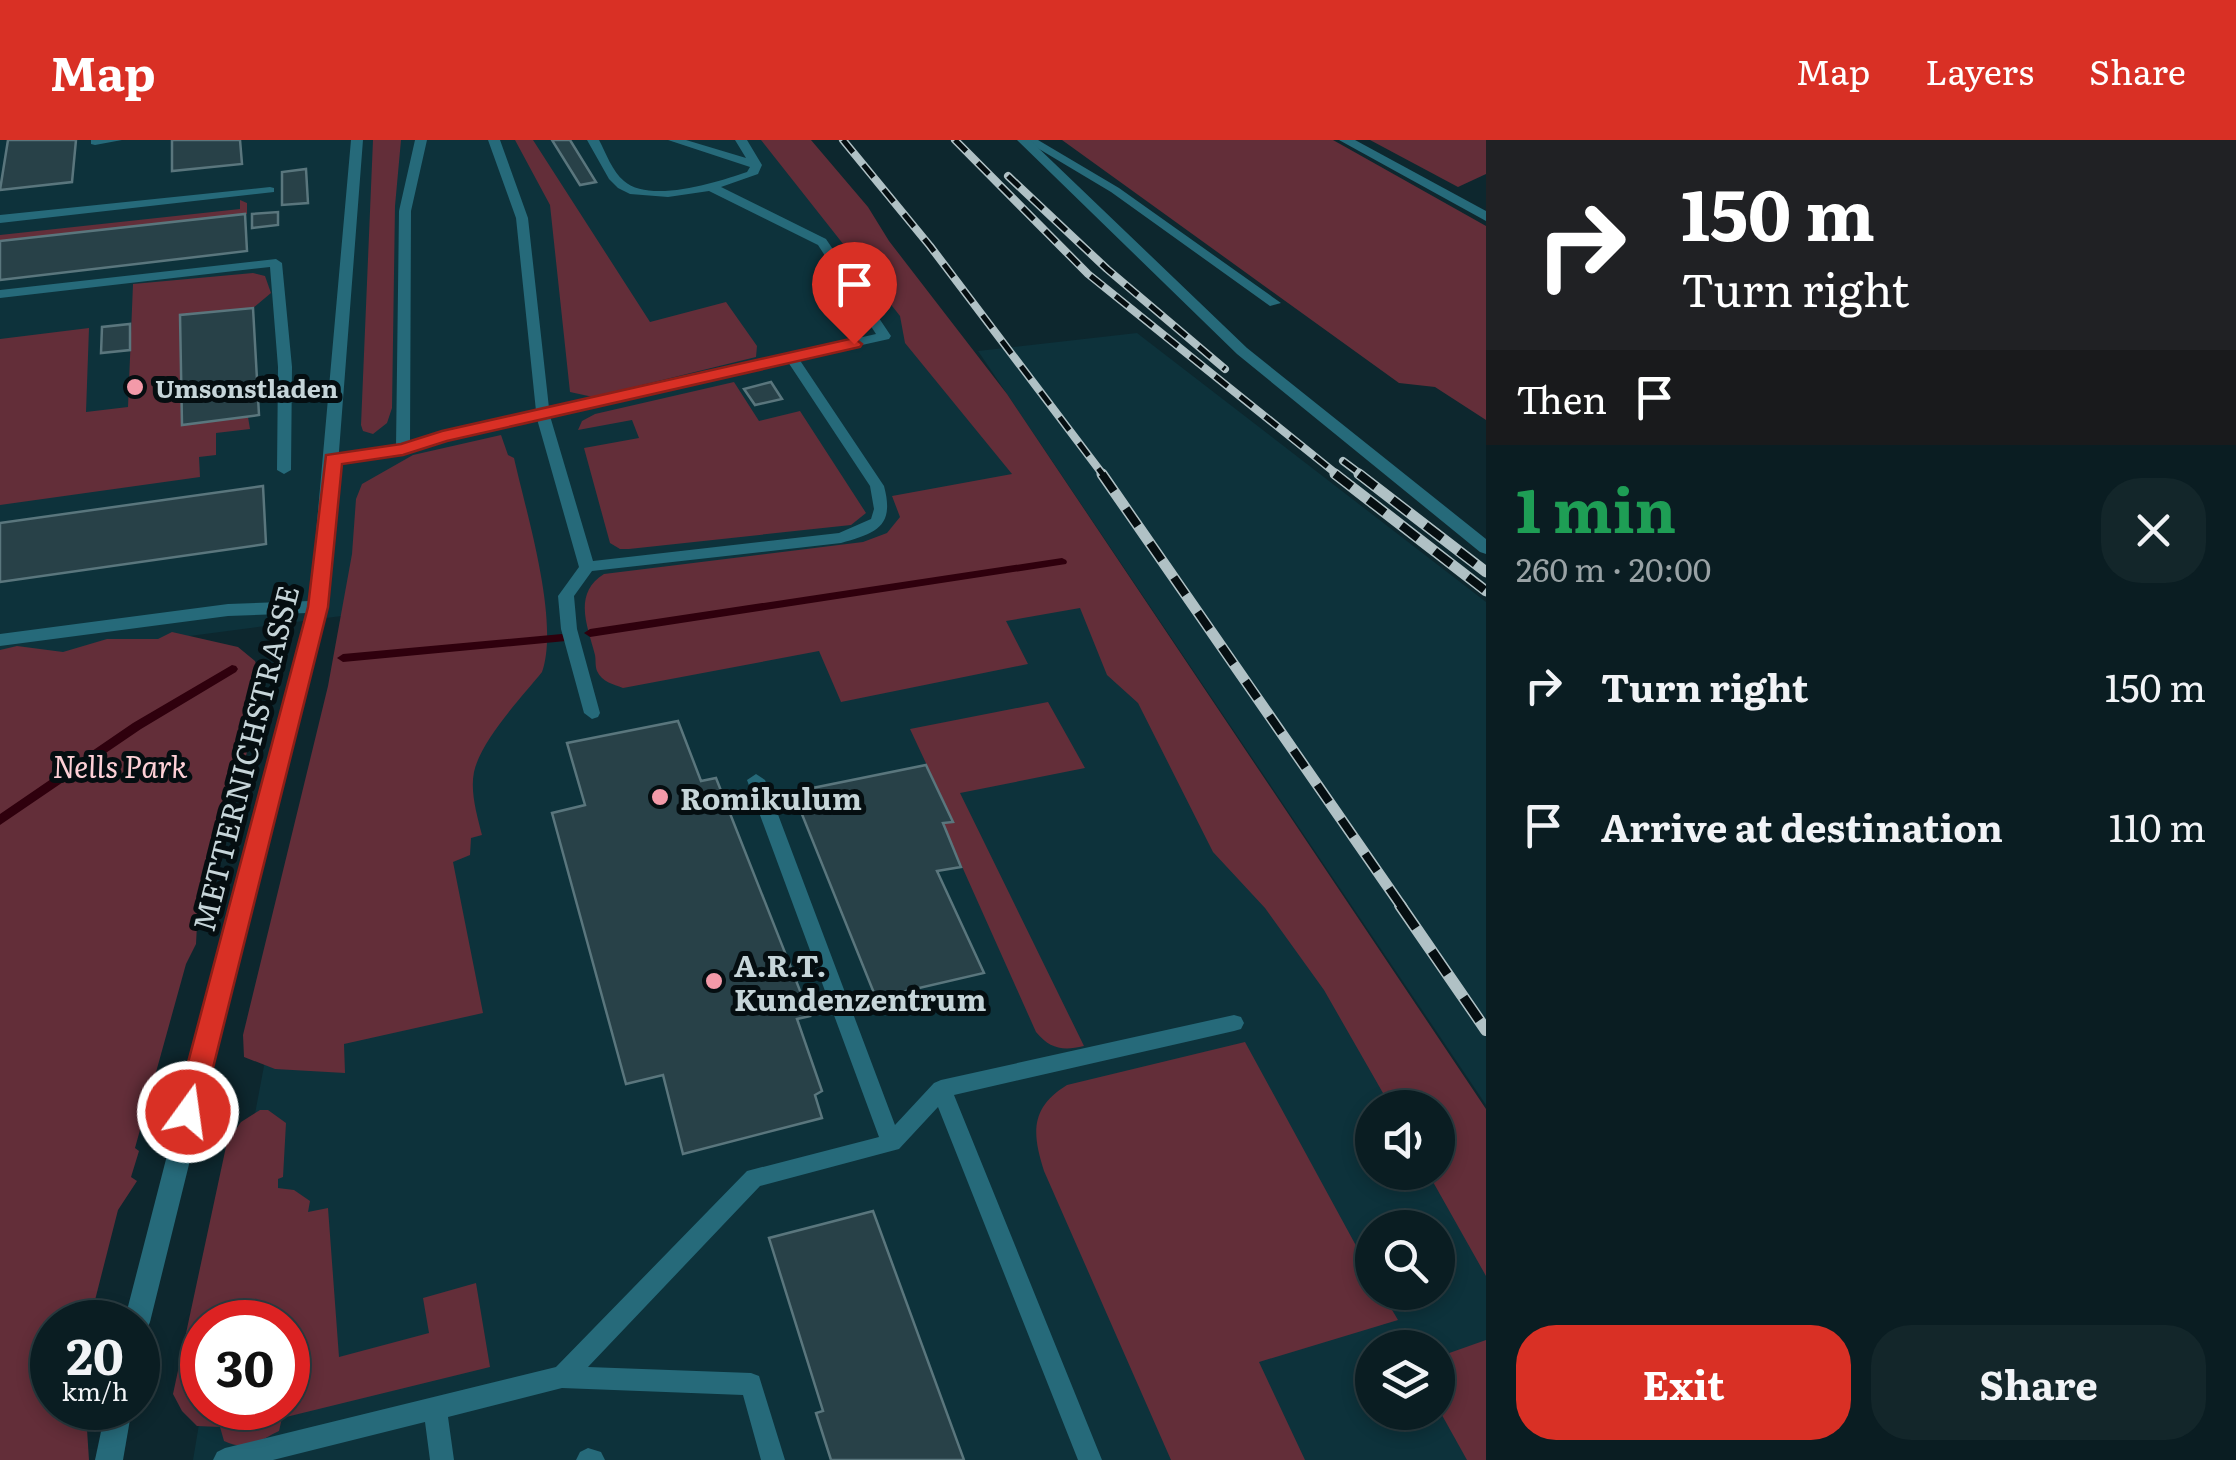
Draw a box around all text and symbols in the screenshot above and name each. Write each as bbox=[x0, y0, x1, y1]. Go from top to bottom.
text: Map bbox=[50, 35, 156, 106]
text: Map bbox=[1796, 44, 1870, 96]
text: Layers bbox=[1925, 44, 2034, 96]
text: Share bbox=[2089, 44, 2186, 96]
text: 150 m bbox=[1681, 159, 1875, 263]
icon: right bbox=[1516, 180, 1646, 310]
pin bbox=[812, 242, 897, 345]
text: Turn right bbox=[1681, 254, 1909, 321]
icon: arrive bbox=[827, 257, 882, 312]
place label: Umsonstladen bbox=[155, 369, 338, 406]
text: Then bbox=[1516, 369, 1607, 426]
icon: arrive bbox=[1627, 370, 1682, 425]
marker: Umsonstladen bbox=[124, 376, 146, 398]
text: 1 min bbox=[1516, 462, 1676, 551]
button: close bbox=[2101, 478, 2206, 583]
text: 260 m · 20:00 bbox=[1516, 544, 1711, 592]
street label: METTERNICHSTRASSE bbox=[180, 580, 308, 936]
text: Turn right bbox=[1601, 657, 1808, 714]
text: 150 m bbox=[2105, 657, 2206, 714]
icon: right bbox=[1516, 658, 1571, 713]
park label: Nells Park bbox=[52, 743, 188, 787]
place label: Romikulum bbox=[680, 775, 862, 819]
marker: Romikulum bbox=[649, 786, 671, 808]
text: Arrive at destination bbox=[1601, 797, 2003, 854]
text: 110 m bbox=[2109, 797, 2206, 854]
icon: arrive bbox=[1516, 798, 1571, 853]
place label: A.R.T. Kundenzentrum bbox=[734, 942, 986, 1020]
marker: A.R.T. Kundenzentrum bbox=[703, 970, 725, 992]
position arrow bbox=[136, 1060, 240, 1164]
map controls bbox=[1355, 1090, 1455, 1430]
button: sound bbox=[1355, 1090, 1455, 1190]
button: search bbox=[1355, 1210, 1455, 1310]
speed limit sign: 30 bbox=[180, 1300, 310, 1430]
text: 20 bbox=[66, 1316, 124, 1390]
button: Exit bbox=[1516, 1325, 1851, 1440]
button: Share bbox=[1871, 1325, 2206, 1440]
button: layers bbox=[1355, 1330, 1455, 1430]
text: km/h bbox=[62, 1372, 128, 1409]

